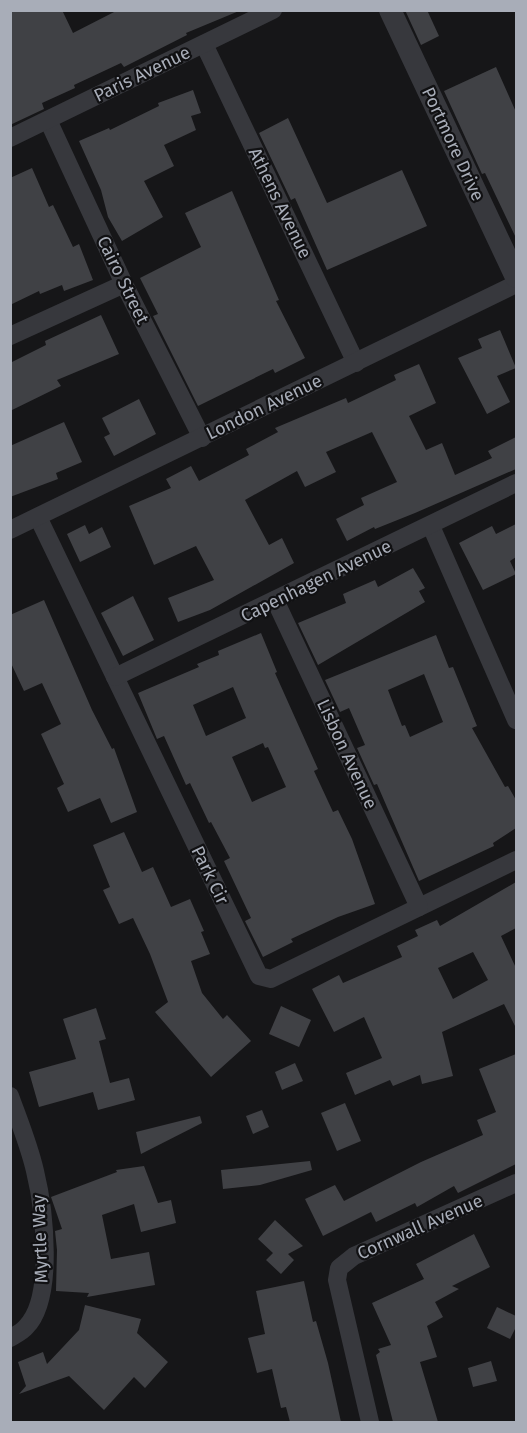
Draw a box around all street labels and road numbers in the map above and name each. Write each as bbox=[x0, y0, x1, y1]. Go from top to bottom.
street label: Paris Avenue bbox=[90, 41, 194, 107]
street label: Portmore Drive bbox=[417, 84, 489, 204]
street label: Athens Avenue bbox=[244, 144, 316, 262]
street label: Cairo Street bbox=[92, 232, 154, 328]
street label: London Avenue bbox=[203, 370, 325, 444]
street label: Capenhagen Avenue bbox=[237, 535, 395, 627]
street label: Lisbon Avenue bbox=[312, 696, 382, 812]
street label: Park Cir bbox=[186, 842, 234, 908]
street label: Cornwall Avenue bbox=[354, 1189, 486, 1265]
street label: Myrtle Way bbox=[27, 1194, 53, 1284]

